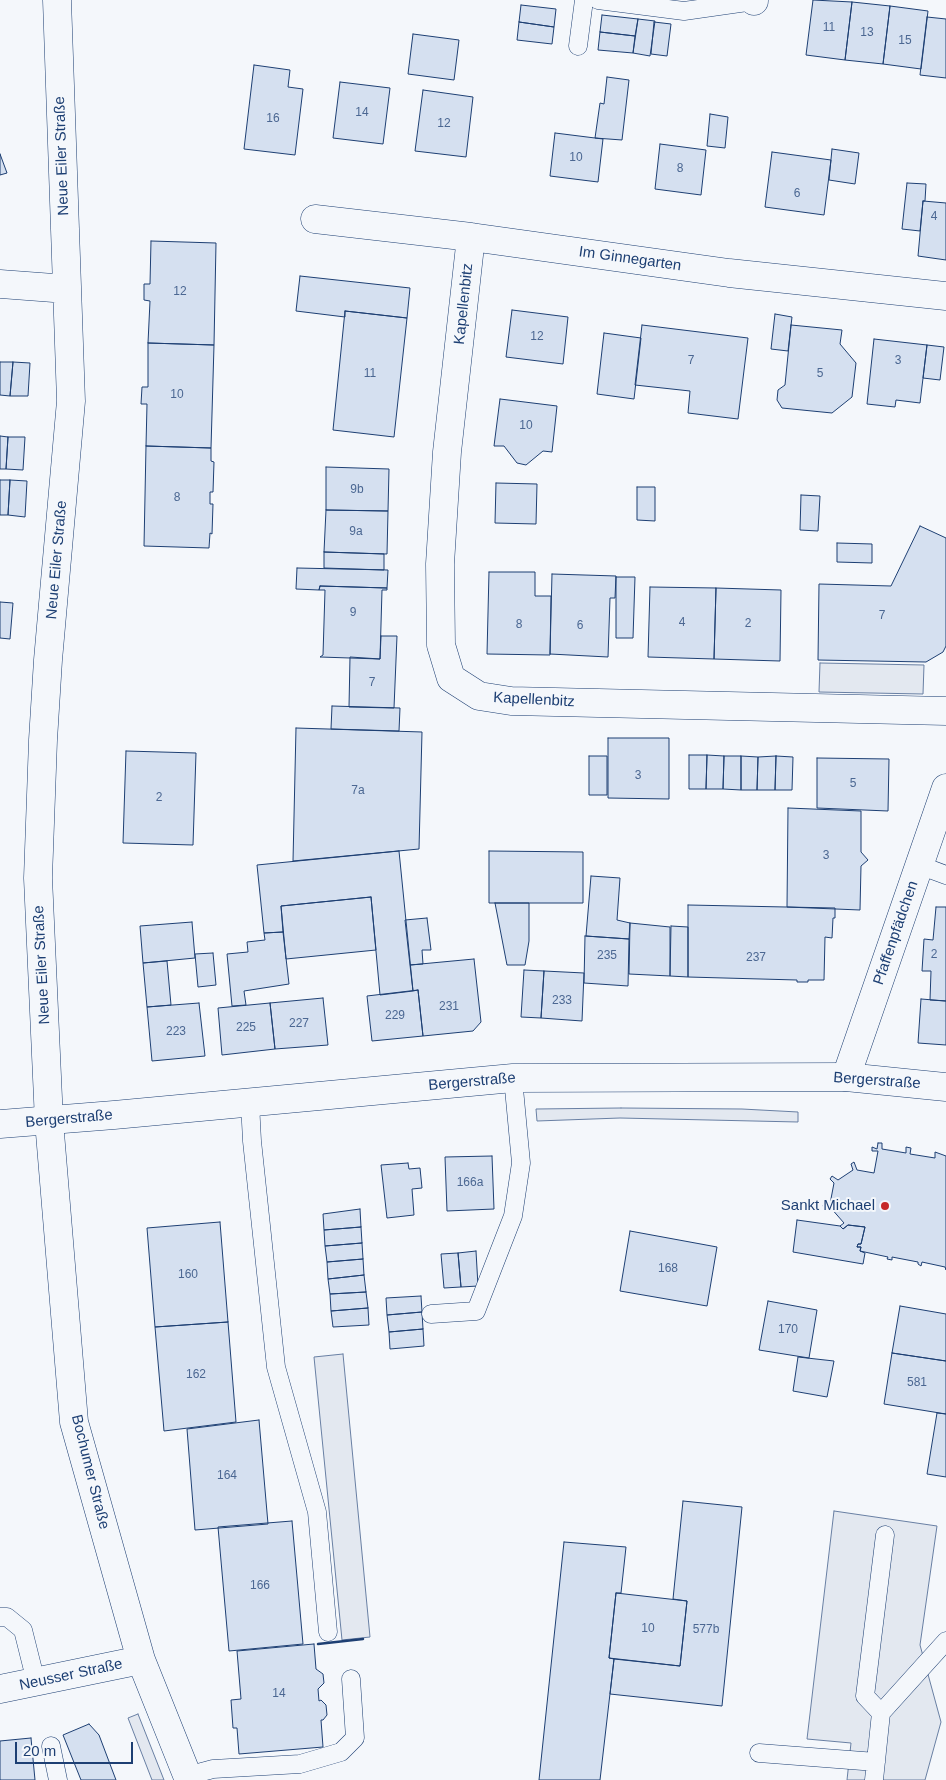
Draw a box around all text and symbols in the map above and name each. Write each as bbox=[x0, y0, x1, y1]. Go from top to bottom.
house number: 11 bbox=[823, 21, 835, 35]
house number: 13 bbox=[860, 26, 874, 40]
house number: 15 bbox=[898, 34, 912, 48]
street label: Neue Eiler Straße bbox=[51, 96, 73, 216]
house number: 14 bbox=[355, 106, 369, 120]
house number: 16 bbox=[266, 112, 280, 126]
house number: 12 bbox=[437, 117, 451, 131]
house number: 10 bbox=[569, 151, 583, 165]
house number: 8 bbox=[677, 162, 683, 176]
house number: 6 bbox=[794, 187, 800, 201]
house number: 4 bbox=[931, 210, 937, 224]
street label: Im Ginnegarten bbox=[578, 243, 682, 275]
street label: Kapellenbitz bbox=[451, 262, 477, 346]
house number: 12 bbox=[173, 285, 187, 299]
house number: 12 bbox=[530, 330, 544, 344]
house number: 7 bbox=[688, 354, 694, 368]
house number: 3 bbox=[895, 354, 901, 368]
house number: 11 bbox=[364, 367, 376, 381]
house number: 5 bbox=[817, 367, 823, 381]
house number: 10 bbox=[170, 388, 184, 402]
house number: 10 bbox=[519, 419, 533, 433]
house number: 9b bbox=[350, 483, 364, 497]
house number: 8 bbox=[174, 491, 180, 505]
street label: Neue Eiler Straße bbox=[43, 500, 71, 620]
house number: 9a bbox=[349, 525, 363, 539]
house number: 9 bbox=[350, 606, 356, 620]
house number: 7 bbox=[879, 609, 885, 623]
house number: 4 bbox=[679, 616, 685, 630]
house number: 2 bbox=[745, 617, 751, 631]
house number: 8 bbox=[516, 618, 522, 632]
house number: 6 bbox=[577, 619, 583, 633]
house number: 7 bbox=[369, 676, 375, 690]
street label: Kapellenbitz bbox=[493, 689, 575, 711]
house number: 3 bbox=[635, 769, 641, 783]
house number: 5 bbox=[850, 777, 856, 791]
house number: 7a bbox=[351, 784, 365, 798]
house number: 2 bbox=[156, 791, 162, 805]
house number: 3 bbox=[823, 849, 829, 863]
street label: Pfaffenpfädchen bbox=[870, 879, 922, 987]
street label: Neue Eiler Straße bbox=[30, 905, 54, 1025]
house number: 2 bbox=[931, 948, 937, 962]
house number: 235 bbox=[597, 949, 617, 963]
house number: 237 bbox=[746, 951, 766, 965]
house number: 233 bbox=[552, 994, 572, 1008]
house number: 231 bbox=[439, 1000, 459, 1014]
house number: 229 bbox=[385, 1009, 405, 1023]
house number: 227 bbox=[289, 1017, 309, 1031]
house number: 225 bbox=[236, 1021, 256, 1035]
house number: 223 bbox=[166, 1025, 186, 1039]
street label: Bergerstraße bbox=[428, 1069, 516, 1095]
street label: Bergerstraße bbox=[833, 1069, 921, 1093]
street label: Bergerstraße bbox=[25, 1106, 113, 1132]
house number: 166a bbox=[457, 1176, 483, 1190]
place label: Sankt Michael bbox=[781, 1197, 875, 1215]
marker: Sankt Michael bbox=[879, 1200, 891, 1212]
house number: 168 bbox=[658, 1262, 678, 1276]
house number: 160 bbox=[178, 1268, 198, 1282]
house number: 170 bbox=[778, 1323, 798, 1337]
house number: 162 bbox=[186, 1368, 206, 1382]
house number: 581 bbox=[907, 1376, 927, 1390]
street label: Bochumer Straße bbox=[67, 1413, 113, 1531]
house number: 164 bbox=[217, 1469, 237, 1483]
house number: 166 bbox=[250, 1579, 270, 1593]
house number: 10 bbox=[641, 1622, 655, 1636]
house number: 577b bbox=[693, 1623, 719, 1637]
street label: Neusser Straße bbox=[18, 1655, 124, 1695]
house number: 14 bbox=[272, 1687, 286, 1701]
scale bar bbox=[18, 1732, 135, 1764]
text: 20 m bbox=[23, 1742, 56, 1759]

